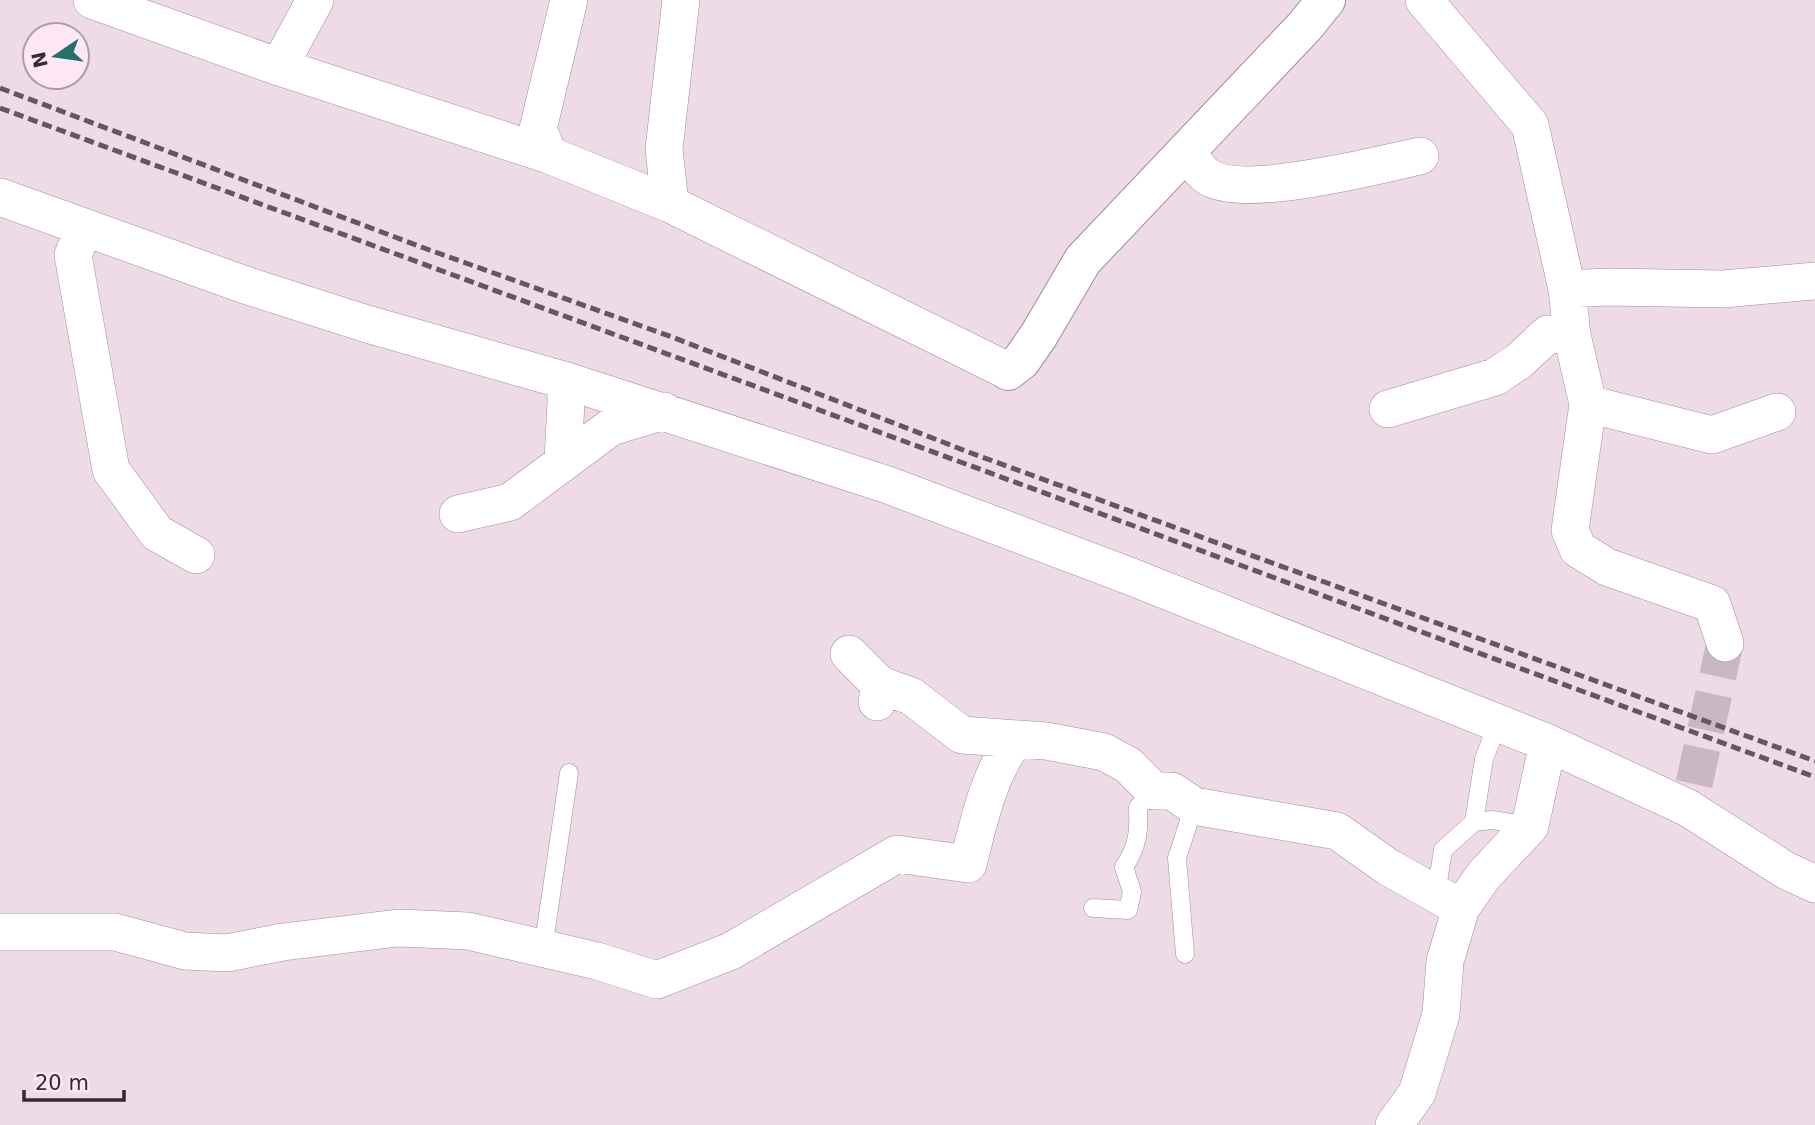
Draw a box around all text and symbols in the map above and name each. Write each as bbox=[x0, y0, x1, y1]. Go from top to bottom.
north arrow bbox=[21, 21, 91, 91]
text: N bbox=[27, 50, 52, 70]
scale bar bbox=[24, 1058, 124, 1102]
text: 20 m bbox=[35, 1071, 89, 1095]

